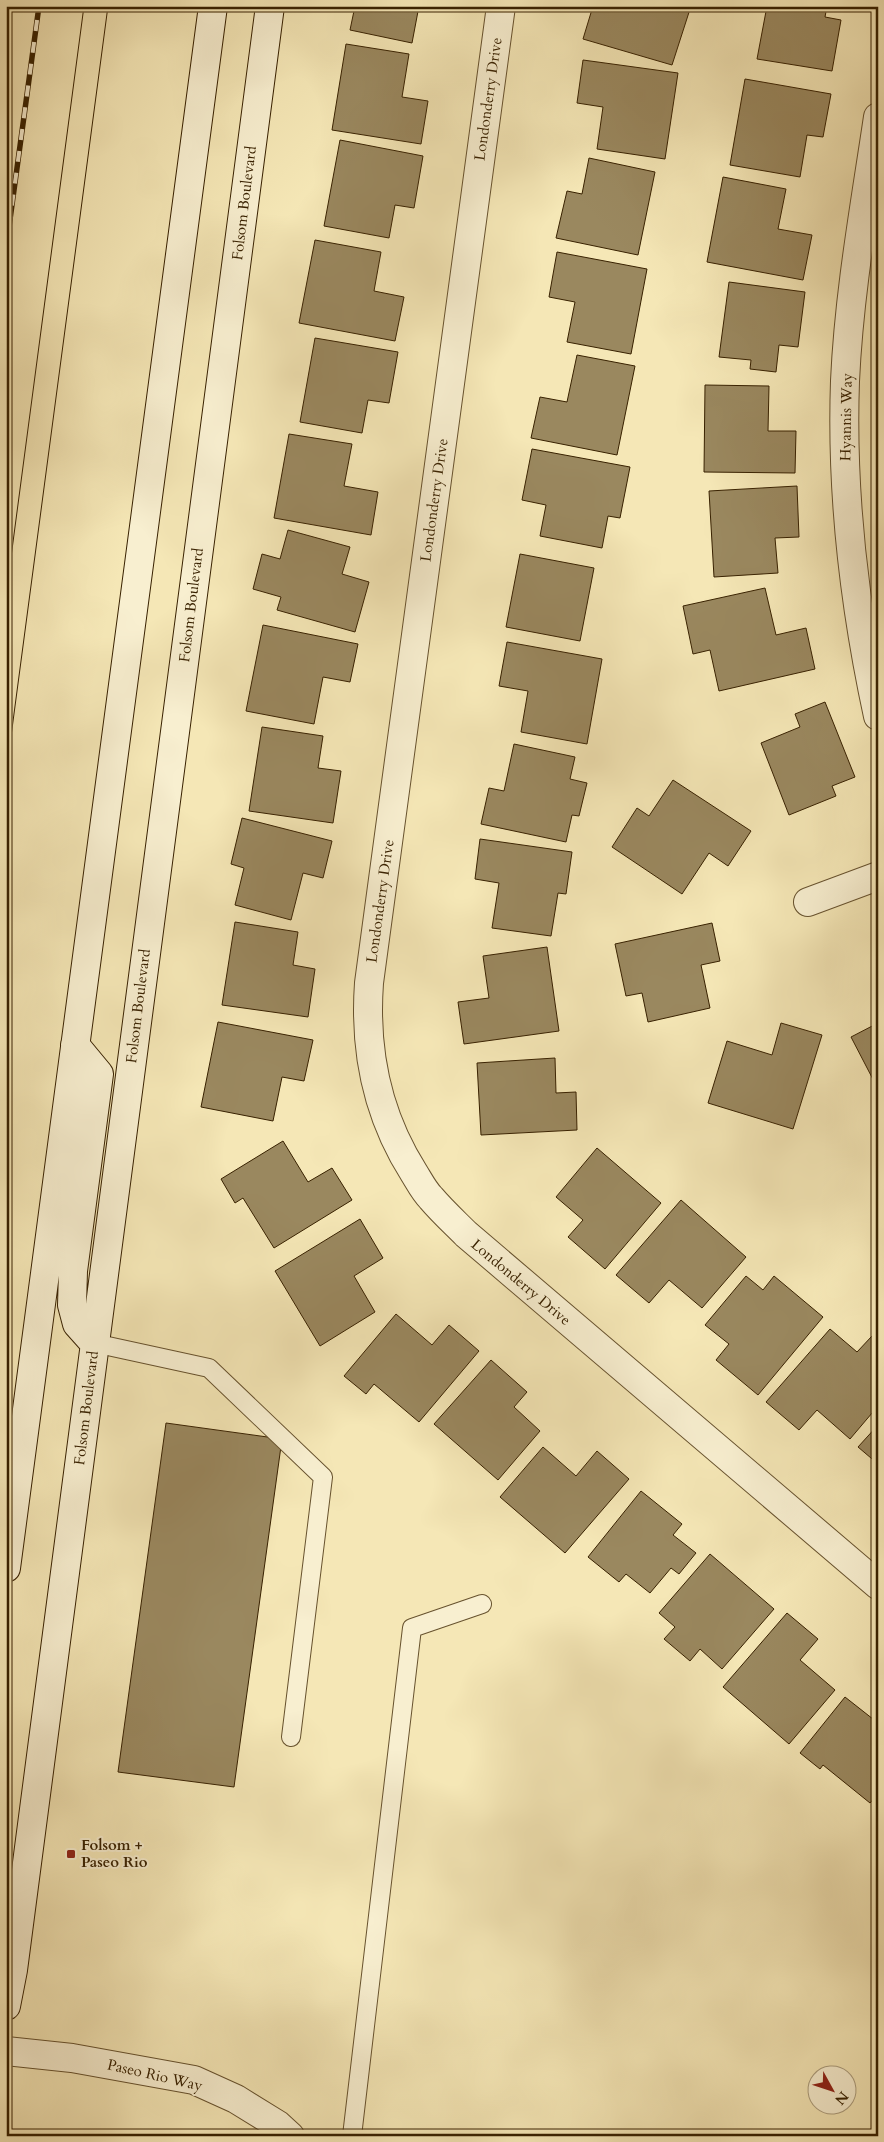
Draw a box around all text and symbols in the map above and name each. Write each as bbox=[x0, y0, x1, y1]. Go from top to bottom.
street label: Londonderry Drive bbox=[469, 36, 507, 162]
street label: Folsom Boulevard bbox=[227, 145, 261, 261]
street label: Hyannis Way bbox=[835, 373, 857, 461]
street label: Londonderry Drive bbox=[415, 437, 453, 563]
street label: Folsom Boulevard bbox=[174, 547, 208, 663]
street label: Londonderry Drive bbox=[361, 838, 399, 964]
street label: Folsom Boulevard bbox=[121, 948, 155, 1064]
street label: Londonderry Drive bbox=[467, 1234, 575, 1330]
street label: Folsom Boulevard bbox=[69, 1350, 103, 1466]
place label: Folsom + Paseo Rio bbox=[81, 1835, 148, 1872]
marker: Folsom + Paseo Rio bbox=[65, 1848, 77, 1860]
street label: Paseo Rio Way bbox=[105, 2054, 205, 2096]
north arrow bbox=[806, 2064, 856, 2114]
text: N bbox=[830, 2087, 853, 2109]

